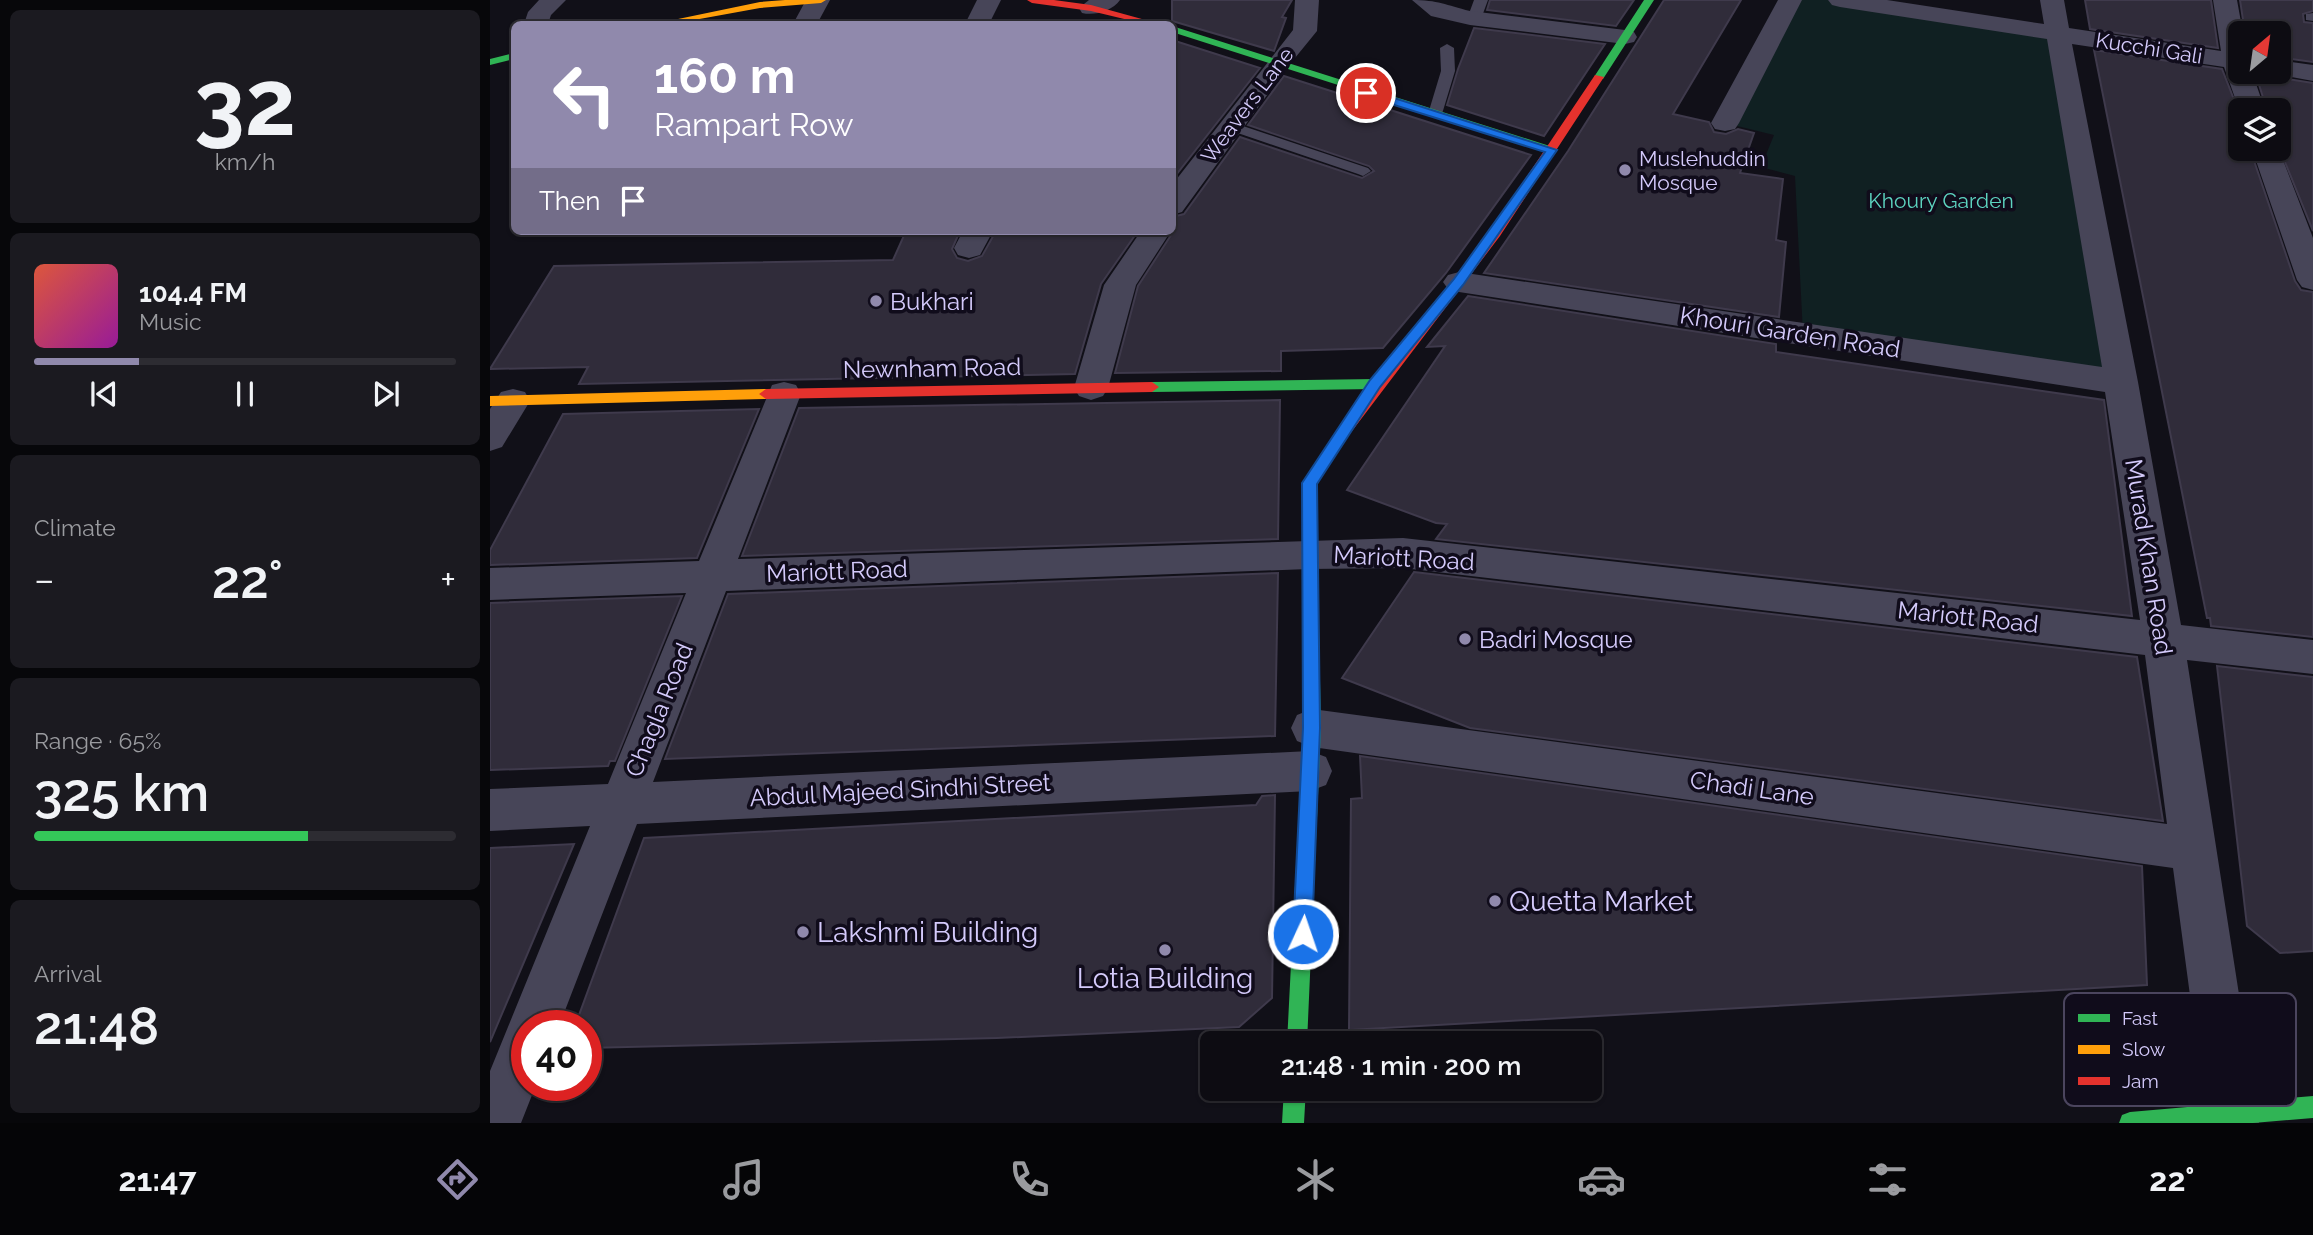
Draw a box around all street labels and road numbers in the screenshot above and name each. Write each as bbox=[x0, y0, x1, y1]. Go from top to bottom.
street label: Kucchi Gali bbox=[2094, 27, 2204, 69]
street label: Weavers Lane bbox=[1195, 42, 1299, 168]
street label: Khouri Garden Road bbox=[1678, 300, 1902, 364]
street label: Newnham Road bbox=[843, 352, 1021, 384]
street label: Murad Khan Road bbox=[2119, 457, 2179, 657]
street label: Mariott Road bbox=[1333, 540, 1475, 576]
street label: Mariott Road bbox=[766, 554, 908, 588]
street label: Mariott Road bbox=[1896, 595, 2040, 639]
street label: Chagla Road bbox=[619, 639, 699, 781]
street label: Chadi Lane bbox=[1688, 765, 1816, 811]
street label: Abdul Majeed Sindhi Street bbox=[749, 768, 1051, 812]

